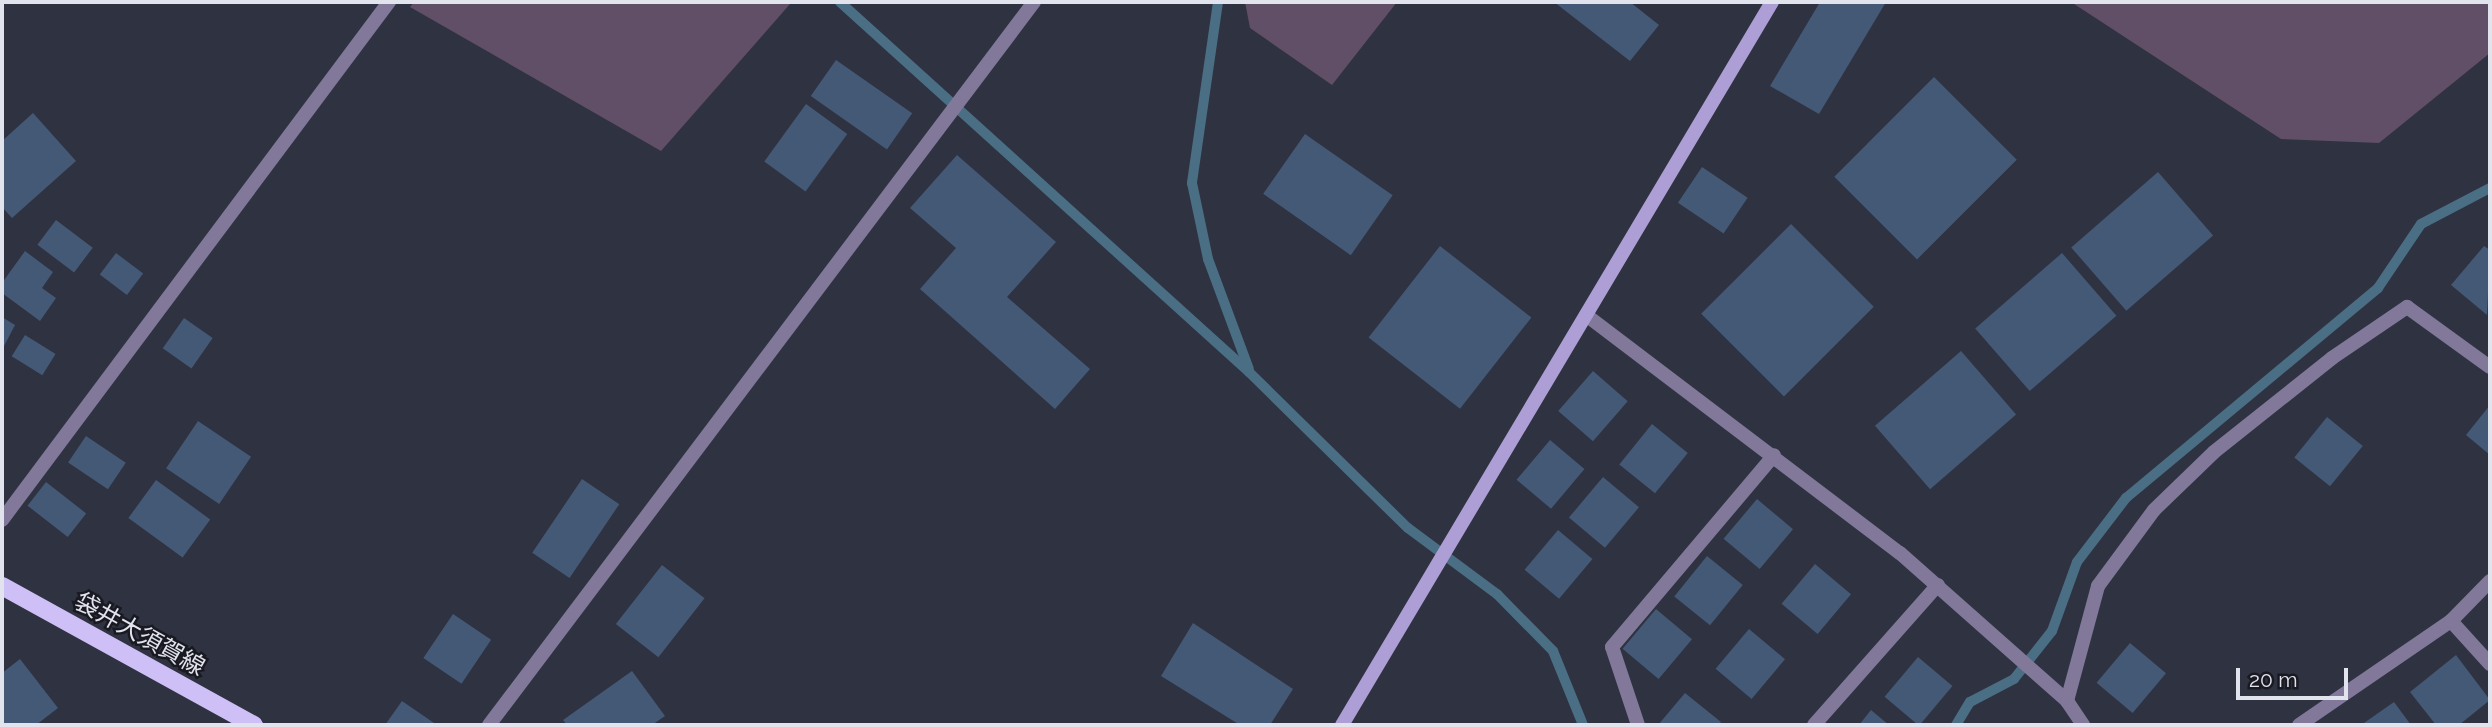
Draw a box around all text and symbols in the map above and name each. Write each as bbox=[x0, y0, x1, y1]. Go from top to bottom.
street label: 袋井大須賀線 bbox=[70, 586, 210, 682]
scale bar bbox=[2240, 654, 2352, 698]
text: 20 m bbox=[2249, 667, 2297, 692]

